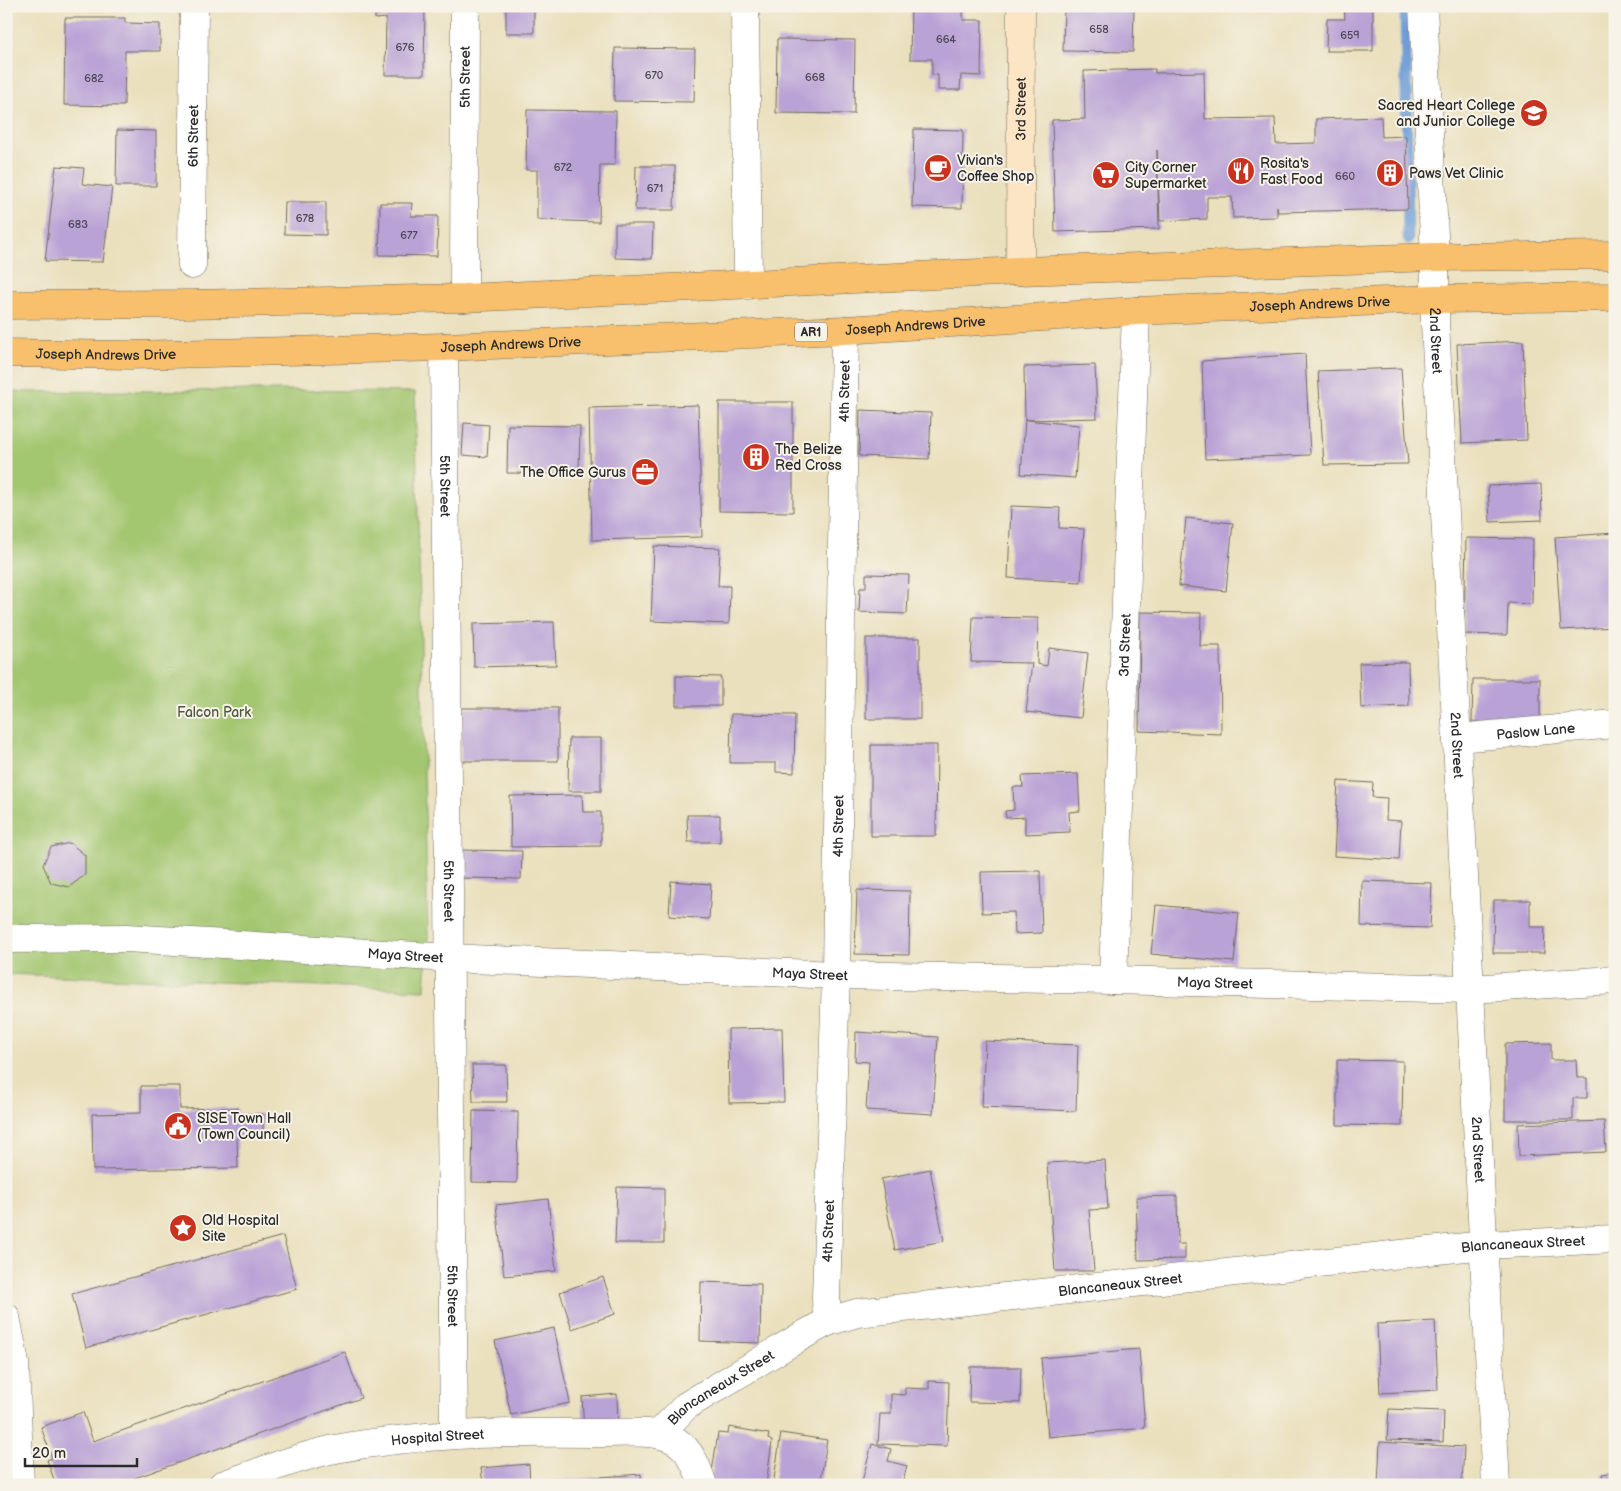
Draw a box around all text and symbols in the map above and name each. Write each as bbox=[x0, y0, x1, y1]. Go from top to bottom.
house number: 658 bbox=[1089, 23, 1109, 36]
house number: 659 bbox=[1340, 29, 1360, 42]
house number: 664 bbox=[936, 33, 956, 46]
house number: 676 bbox=[396, 41, 415, 54]
street label: 5th Street bbox=[457, 45, 474, 108]
house number: 670 bbox=[645, 69, 664, 82]
house number: 668 bbox=[805, 71, 825, 84]
house number: 682 bbox=[84, 72, 104, 85]
street label: 3rd Street bbox=[1012, 77, 1030, 141]
place label: Sacred Heart College and Junior College bbox=[1378, 97, 1515, 130]
school or university icon: Sacred Heart College and Junior College bbox=[1519, 98, 1549, 128]
street label: 6th Street bbox=[185, 104, 202, 167]
place label: Vivian's Coffee Shop bbox=[957, 152, 1034, 185]
cafe icon: Vivian's Coffee Shop bbox=[923, 153, 953, 183]
place label: Rosita's Fast Food bbox=[1260, 155, 1323, 188]
restaurant icon: Rosita's Fast Food bbox=[1226, 156, 1256, 186]
building icon: Paws Vet Clinic bbox=[1375, 158, 1405, 188]
place label: City Corner Supermarket bbox=[1125, 159, 1207, 192]
supermarket icon: City Corner Supermarket bbox=[1091, 160, 1121, 190]
house number: 672 bbox=[554, 161, 573, 174]
place label: Paws Vet Clinic bbox=[1409, 165, 1504, 182]
house number: 660 bbox=[1335, 170, 1355, 183]
house number: 671 bbox=[647, 182, 663, 195]
house number: 678 bbox=[296, 212, 314, 225]
house number: 683 bbox=[68, 218, 88, 231]
house number: 677 bbox=[400, 229, 418, 242]
street label: Joseph Andrews Drive bbox=[1249, 293, 1390, 315]
street label: 2nd Street bbox=[1426, 308, 1446, 375]
street label: Joseph Andrews Drive bbox=[845, 313, 986, 339]
road number: AR1 bbox=[795, 322, 827, 342]
street label: Joseph Andrews Drive bbox=[440, 333, 581, 356]
street label: Joseph Andrews Drive bbox=[36, 345, 176, 364]
street label: 4th Street bbox=[836, 359, 854, 423]
place label: The Belize Red Cross bbox=[775, 441, 842, 474]
building icon: The Belize Red Cross bbox=[741, 442, 771, 472]
street label: 5th Street bbox=[436, 455, 454, 518]
office icon: The Office Gurus bbox=[630, 457, 660, 487]
place label: The Office Gurus bbox=[520, 464, 626, 481]
street label: 3rd Street bbox=[1115, 613, 1135, 677]
park label: Falcon Park bbox=[177, 704, 251, 721]
street label: 2nd Street bbox=[1446, 712, 1467, 779]
street label: Paslow Lane bbox=[1496, 720, 1576, 743]
street label: 4th Street bbox=[830, 794, 848, 858]
street label: 5th Street bbox=[440, 860, 457, 923]
street label: Maya Street bbox=[367, 945, 445, 967]
street label: Maya Street bbox=[772, 964, 849, 984]
street label: Maya Street bbox=[1177, 974, 1254, 993]
place label: SISE Town Hall (Town Council) bbox=[197, 1110, 291, 1143]
public building icon: SISE Town Hall (Town Council) bbox=[163, 1111, 193, 1141]
street label: 2nd Street bbox=[1468, 1116, 1488, 1184]
street label: 4th Street bbox=[819, 1199, 838, 1263]
place label: Old Hospital Site bbox=[202, 1212, 279, 1245]
place icon: Old Hospital Site bbox=[168, 1213, 198, 1243]
street label: Blancaneaux Street bbox=[1460, 1232, 1586, 1256]
street label: 5th Street bbox=[443, 1265, 461, 1328]
street label: Blancaneaux Street bbox=[1057, 1270, 1184, 1300]
street label: Blancaneaux Street bbox=[664, 1346, 778, 1429]
street label: Hospital Street bbox=[390, 1426, 485, 1450]
scale bar bbox=[25, 1436, 138, 1468]
text: 20 m bbox=[32, 1444, 66, 1463]

